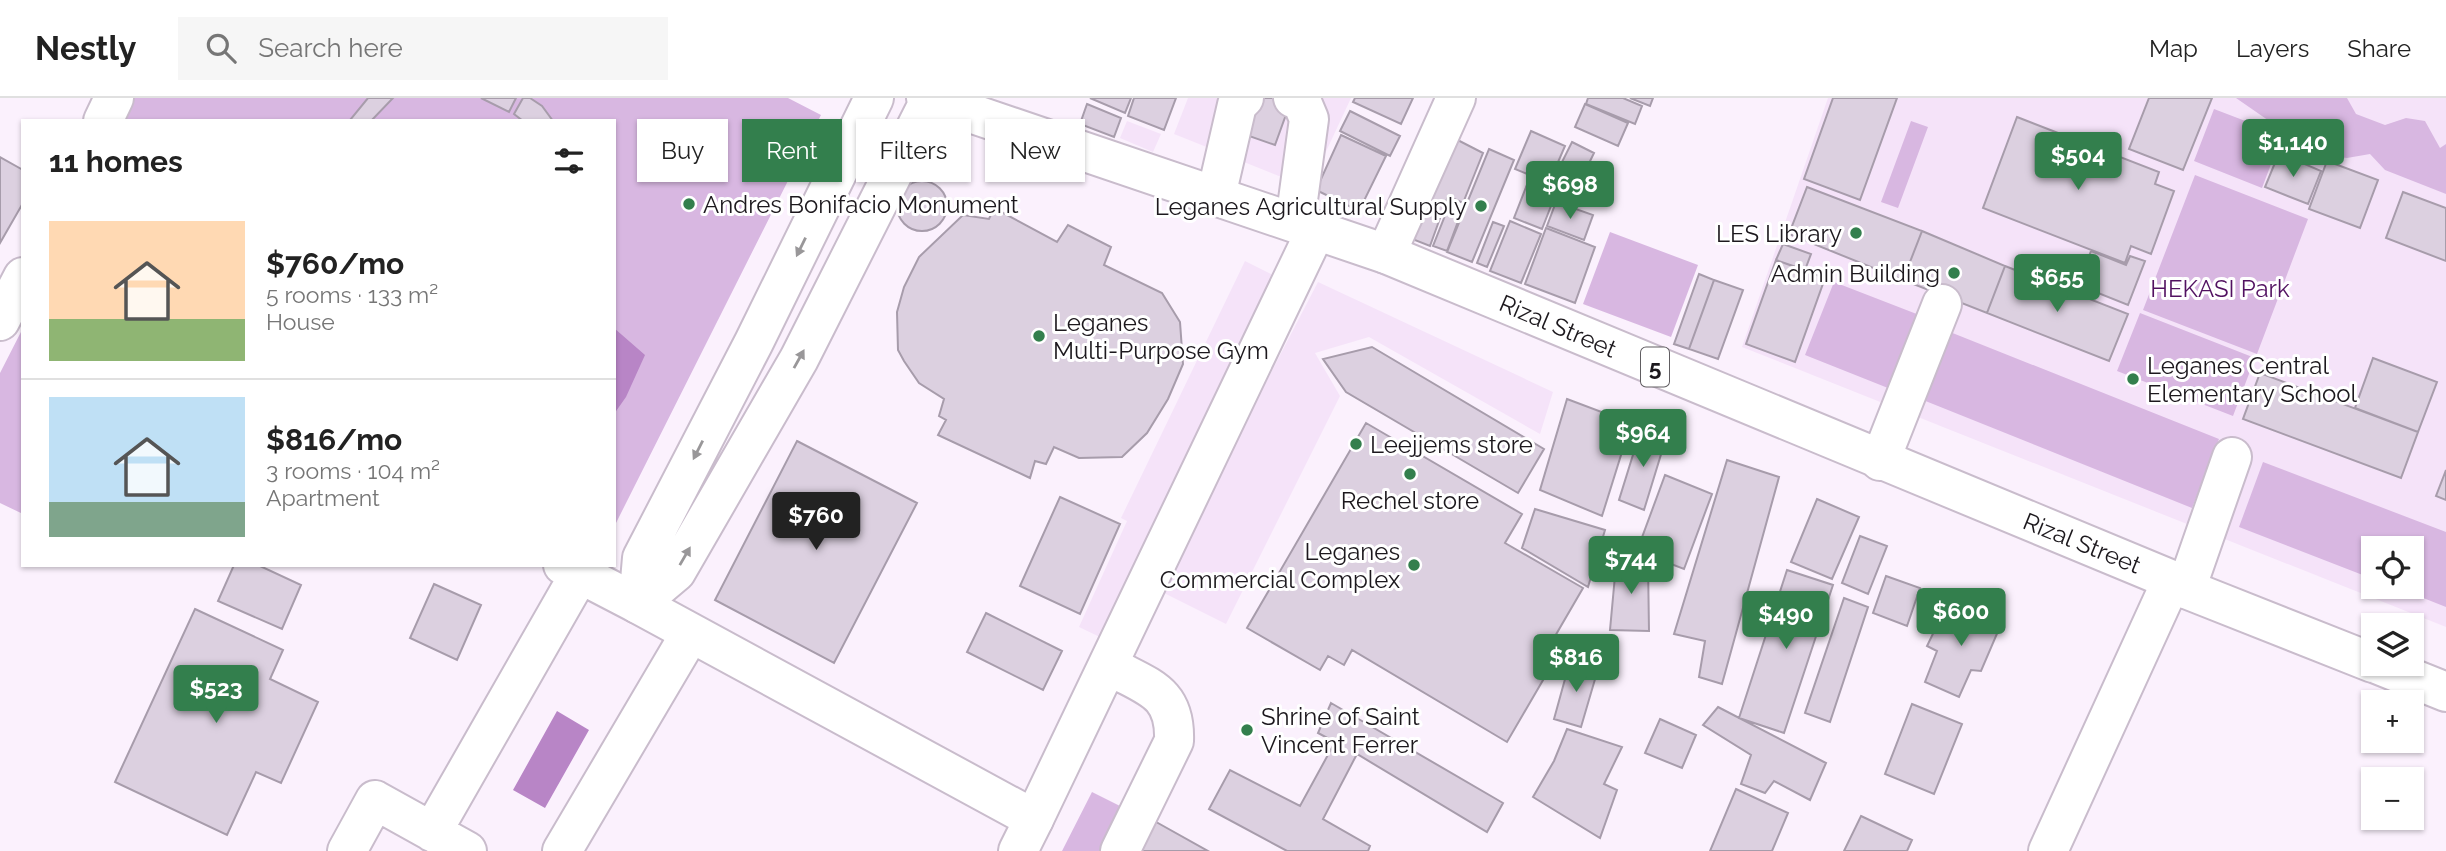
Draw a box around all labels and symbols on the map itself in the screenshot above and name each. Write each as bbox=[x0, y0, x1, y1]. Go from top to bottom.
pin: $1,140 bbox=[2236, 120, 2350, 179]
pin: $504 bbox=[2037, 132, 2119, 192]
pin: $698 bbox=[1529, 162, 1611, 221]
place label: Andres Bonifacio Monument bbox=[703, 190, 1019, 219]
place label: Leganes Agricultural Supply bbox=[1155, 192, 1467, 221]
marker: Andres Bonifacio Monument bbox=[681, 196, 697, 212]
marker: Leganes Agricultural Supply bbox=[1473, 198, 1489, 214]
place label: LES Library bbox=[1716, 219, 1842, 248]
marker: LES Library bbox=[1848, 225, 1864, 241]
one-way arrow bbox=[795, 237, 806, 257]
pin: $655 bbox=[2016, 254, 2098, 314]
place label: Admin Building bbox=[1771, 259, 1940, 288]
marker: Admin Building bbox=[1946, 265, 1962, 281]
park label: HEKASI Park bbox=[2150, 274, 2290, 303]
street label: Rizal Street bbox=[1495, 288, 1621, 364]
place label: Leganes Multi-Purpose Gym bbox=[1053, 308, 1269, 365]
marker: Leganes Multi-Purpose Gym bbox=[1031, 328, 1047, 344]
road number: 5 bbox=[1641, 348, 1669, 386]
one-way arrow bbox=[793, 349, 805, 369]
place label: Leganes Central Elementary School bbox=[2147, 351, 2358, 408]
marker: Leganes Central Elementary School bbox=[2125, 371, 2141, 387]
pin: $964 bbox=[1602, 410, 1684, 469]
place label: Leejjems store bbox=[1370, 430, 1533, 459]
marker: Leejjems store bbox=[1348, 436, 1364, 452]
one-way arrow bbox=[692, 440, 704, 460]
marker: Rechel store bbox=[1402, 466, 1418, 482]
place label: Rechel store bbox=[1341, 486, 1479, 515]
pin: $760 bbox=[775, 492, 857, 552]
street label: Rizal Street bbox=[2019, 506, 2145, 580]
pin: $744 bbox=[1590, 536, 1672, 596]
place label: Leganes Commercial Complex bbox=[1160, 537, 1400, 594]
one-way arrow bbox=[679, 546, 691, 565]
marker: Leganes Commercial Complex bbox=[1406, 557, 1422, 573]
pin: $600 bbox=[1920, 588, 2002, 648]
pin: $490 bbox=[1745, 592, 1827, 651]
pin: $816 bbox=[1535, 634, 1617, 694]
pin: $523 bbox=[175, 666, 257, 725]
place label: Shrine of Saint Vincent Ferrer bbox=[1261, 702, 1420, 759]
marker: Shrine of Saint Vincent Ferrer bbox=[1239, 722, 1255, 738]

